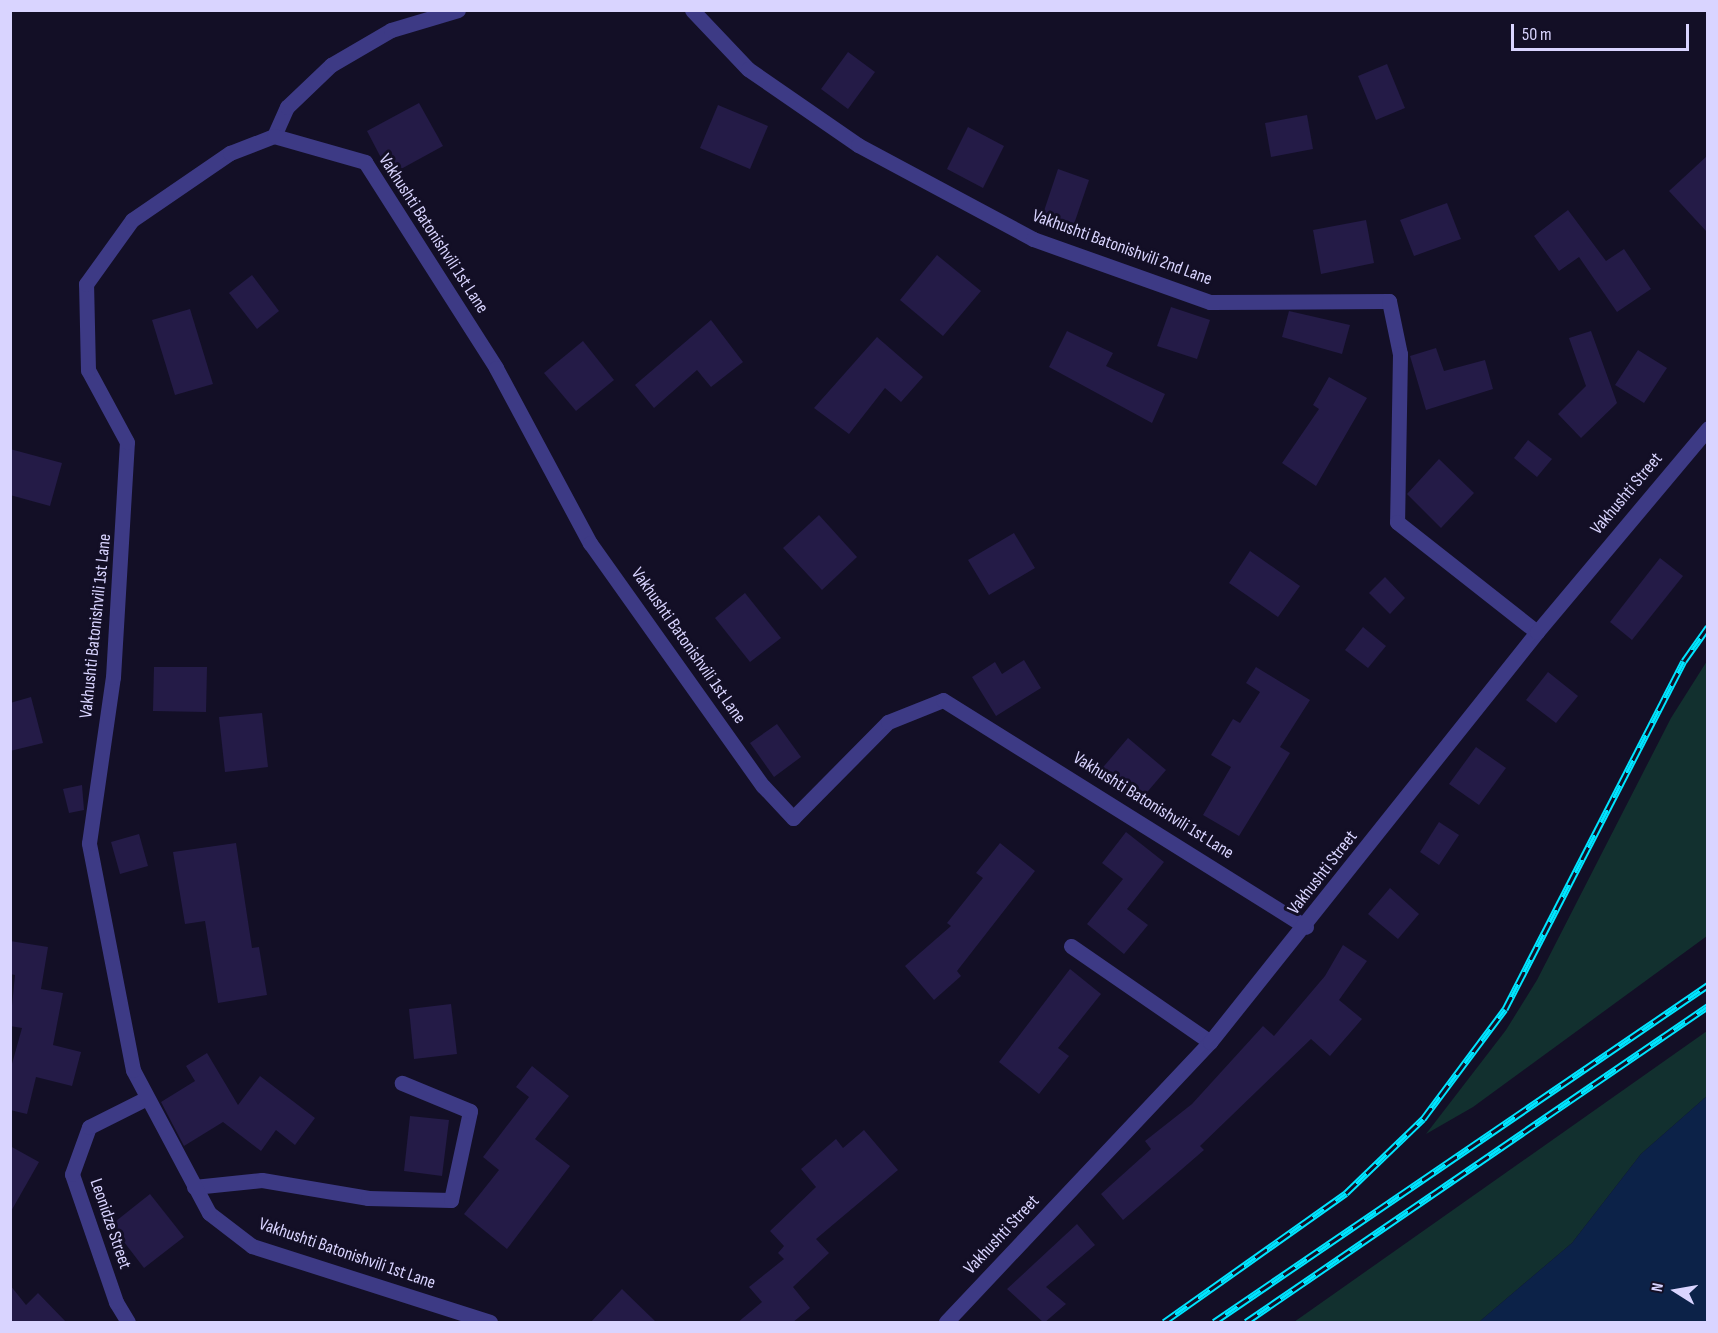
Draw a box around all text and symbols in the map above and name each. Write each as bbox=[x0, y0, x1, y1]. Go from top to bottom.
scale bar bbox=[1514, 12, 1692, 50]
text: 50 m bbox=[1522, 24, 1552, 45]
street label: Vakhushti Batonishvili 1st Lane bbox=[373, 150, 493, 318]
street label: Vakhushti Batonishvili 2nd Lane bbox=[1029, 205, 1215, 291]
street label: Vakhushti Street bbox=[1586, 449, 1668, 539]
street label: Vakhushti Batonishvili 1st Lane bbox=[76, 533, 116, 719]
street label: Vakhushti Batonishvili 1st Lane bbox=[626, 564, 750, 728]
street label: Vakhushti Batonishvili 1st Lane bbox=[1069, 748, 1237, 864]
street label: Vakhushti Street bbox=[1284, 827, 1362, 919]
street label: Leonidze Street bbox=[84, 1176, 136, 1272]
street label: Vakhushti Street bbox=[960, 1191, 1044, 1279]
street label: Vakhushti Batonishvili 1st Lane bbox=[256, 1214, 438, 1294]
north arrow bbox=[1646, 1261, 1706, 1321]
text: N bbox=[1648, 1281, 1668, 1293]

